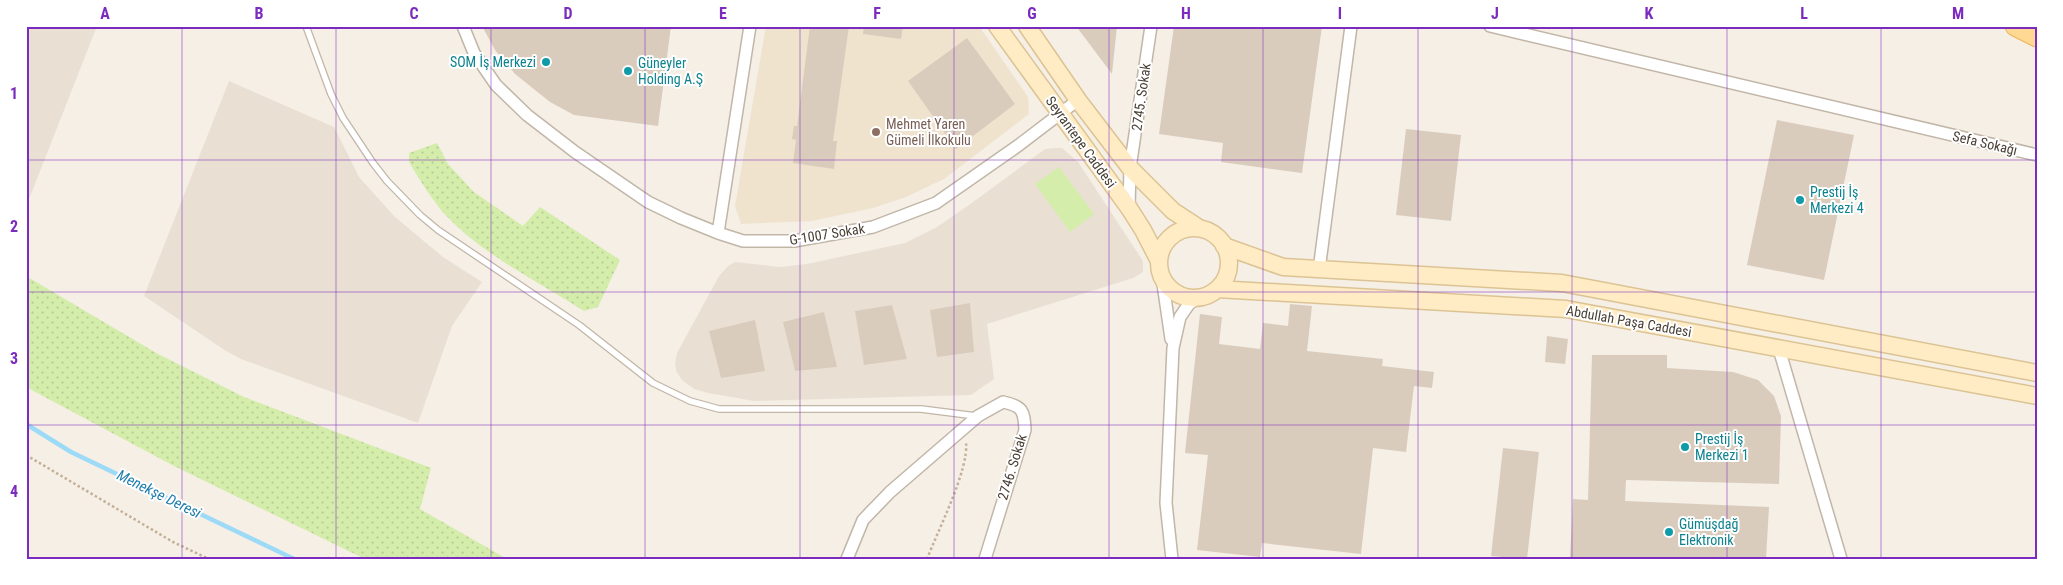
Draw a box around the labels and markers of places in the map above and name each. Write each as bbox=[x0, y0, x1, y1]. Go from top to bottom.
place label: SOM İş Merkezi bbox=[450, 54, 536, 70]
place label: Güneyler Holding A.Ş bbox=[638, 55, 703, 87]
marker: SOM İş Merkezi bbox=[540, 56, 552, 68]
marker: Güneyler Holding A.Ş bbox=[622, 65, 634, 77]
place label: Mehmet Yaren Gümeli İlkokulu bbox=[886, 116, 971, 148]
marker: Mehmet Yaren Gümeli İlkokulu bbox=[870, 126, 882, 138]
place label: Prestij İş Merkezi 4 bbox=[1810, 184, 1864, 216]
marker: Prestij İş Merkezi 4 bbox=[1794, 194, 1806, 206]
place label: Prestij İş Merkezi 1 bbox=[1695, 431, 1749, 463]
marker: Prestij İş Merkezi 1 bbox=[1679, 441, 1691, 453]
place label: Gümüşdağ Elektronik bbox=[1679, 516, 1738, 548]
marker: Gümüşdağ Elektronik bbox=[1663, 526, 1675, 538]

